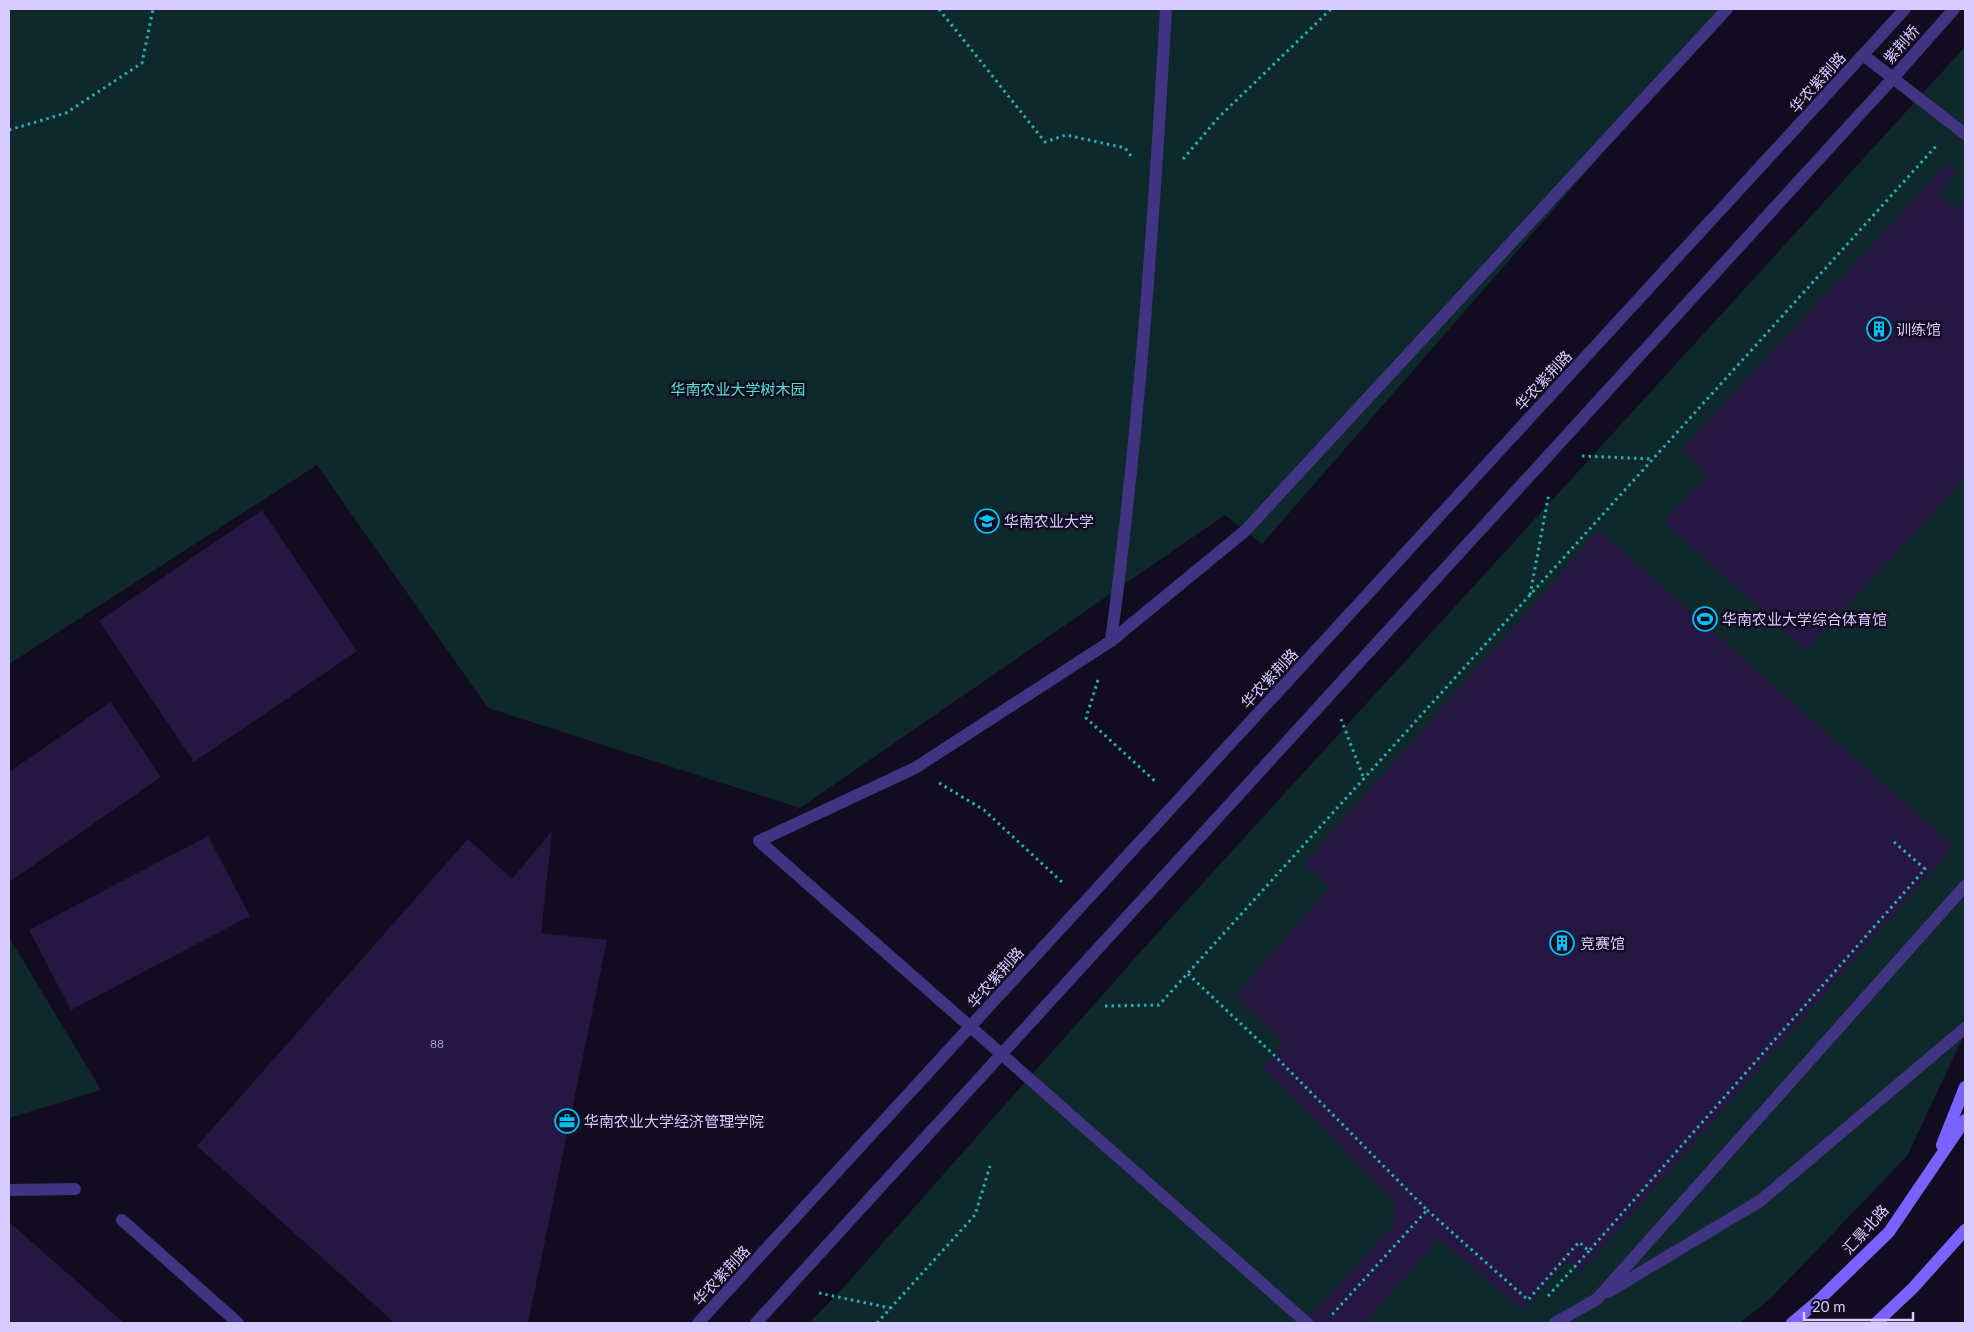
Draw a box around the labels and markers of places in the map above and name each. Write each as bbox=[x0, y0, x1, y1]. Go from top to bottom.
building icon: 训练馆 bbox=[1866, 316, 1892, 342]
place label: 训练馆 bbox=[1896, 320, 1941, 338]
school or university icon: 华南农业大学 bbox=[974, 508, 1000, 534]
place label: 华南农业大学 bbox=[1004, 512, 1094, 530]
sports icon: 华南农业大学综合体育馆 bbox=[1692, 606, 1718, 632]
place label: 华南农业大学综合体育馆 bbox=[1722, 610, 1887, 628]
building icon: 竞赛馆 bbox=[1549, 930, 1575, 956]
place label: 竞赛馆 bbox=[1580, 934, 1625, 952]
office icon: 华南农业大学经济管理学院 bbox=[554, 1108, 580, 1134]
place label: 华南农业大学经济管理学院 bbox=[584, 1112, 764, 1130]

